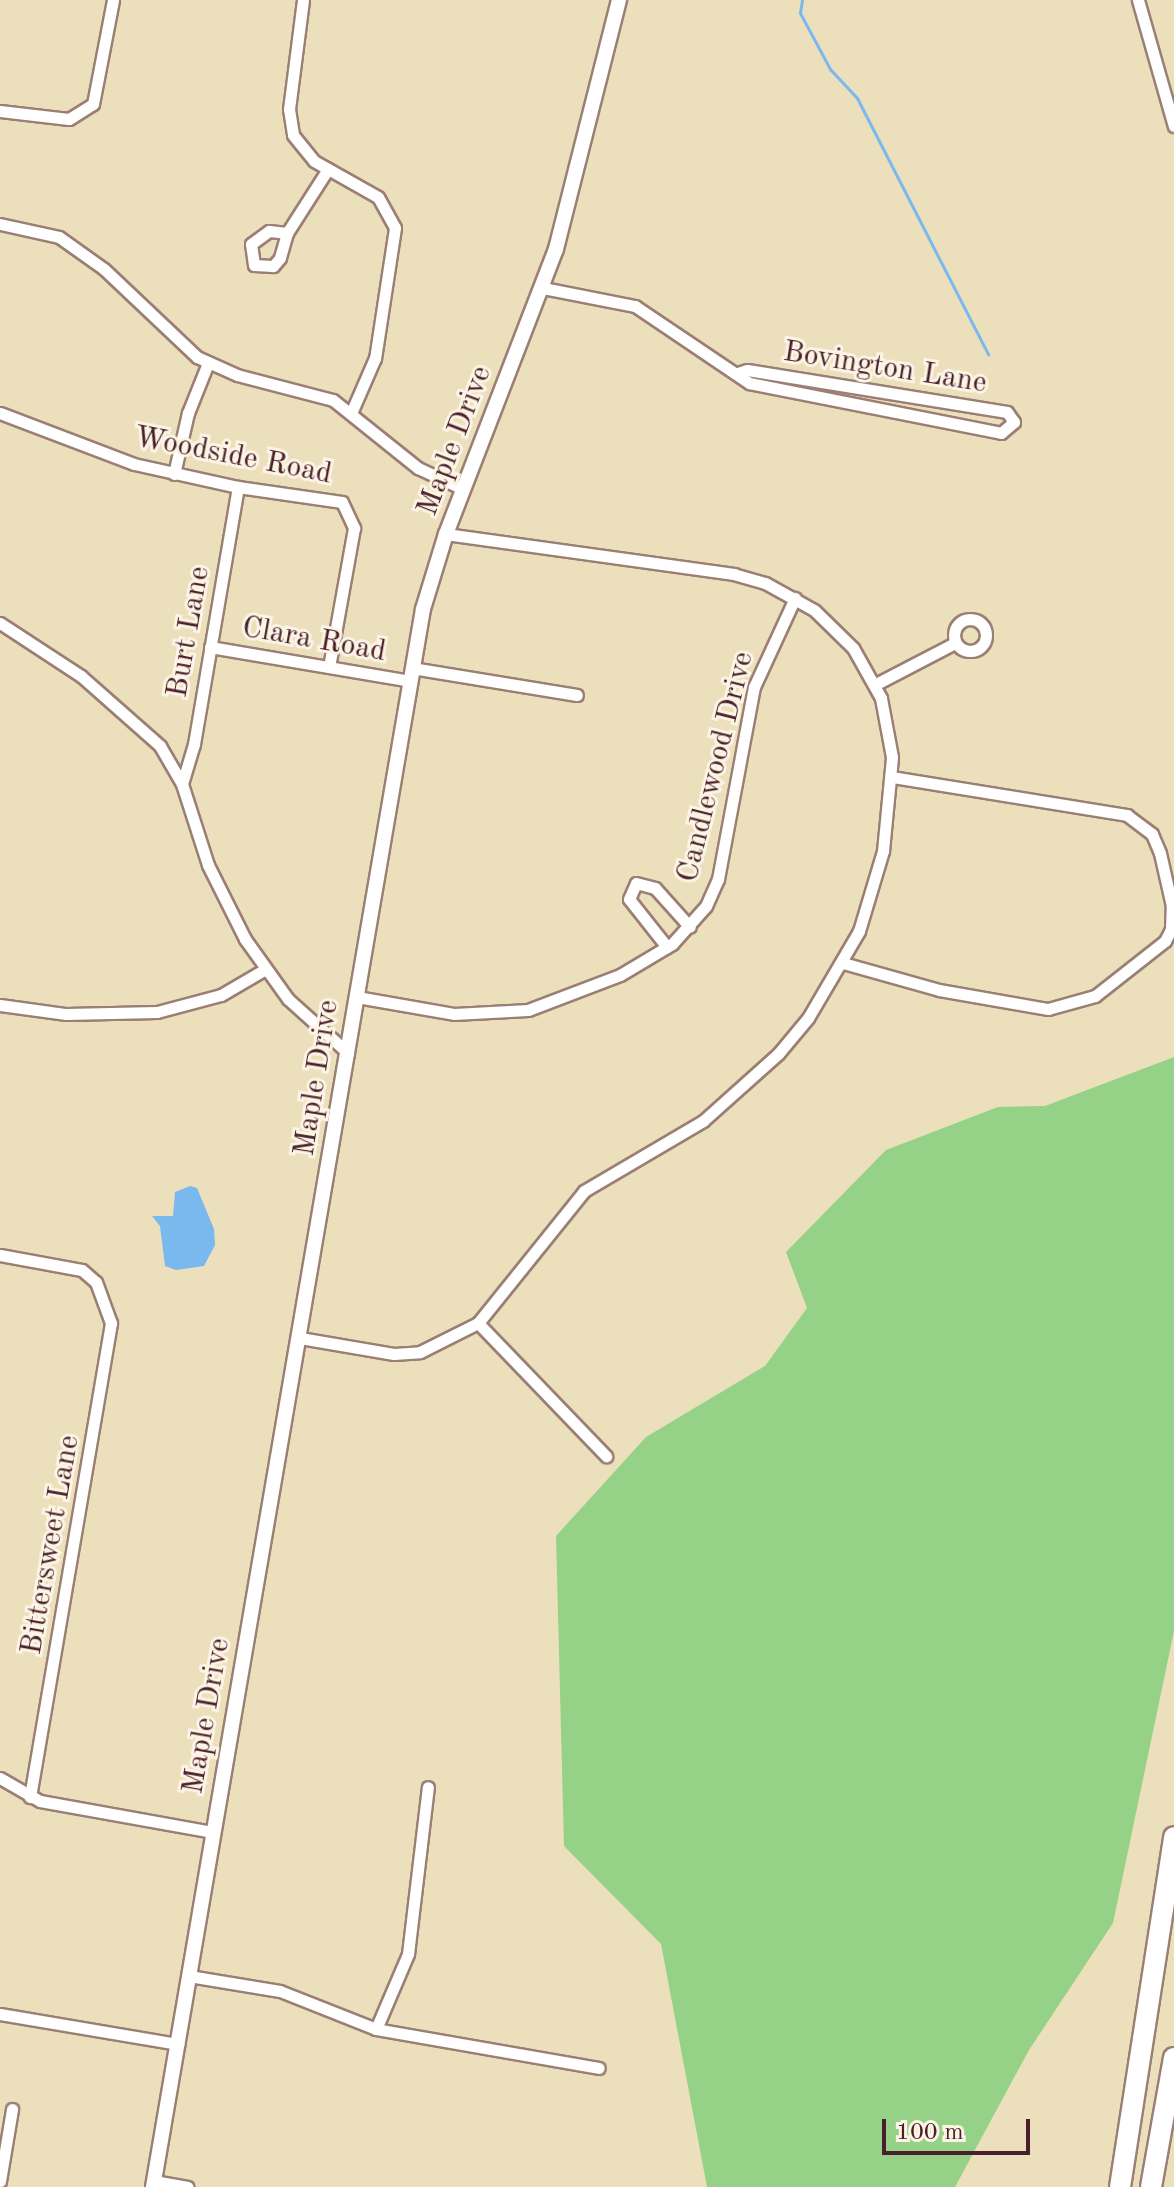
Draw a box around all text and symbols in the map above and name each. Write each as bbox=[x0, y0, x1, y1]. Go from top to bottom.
street label: Bovington Lane bbox=[781, 334, 989, 402]
street label: Maple Drive bbox=[410, 361, 500, 521]
street label: Woodside Road bbox=[131, 419, 335, 493]
street label: Burt Lane bbox=[160, 563, 218, 701]
street label: Clara Road bbox=[239, 610, 389, 670]
street label: Candlewood Drive bbox=[670, 648, 762, 886]
street label: Maple Drive bbox=[287, 997, 347, 1159]
street label: Bittersweet Lane bbox=[14, 1432, 88, 1658]
street label: Maple Drive bbox=[176, 1635, 238, 1797]
scale bar bbox=[886, 2103, 1034, 2153]
text: 100 m bbox=[896, 2121, 964, 2145]

